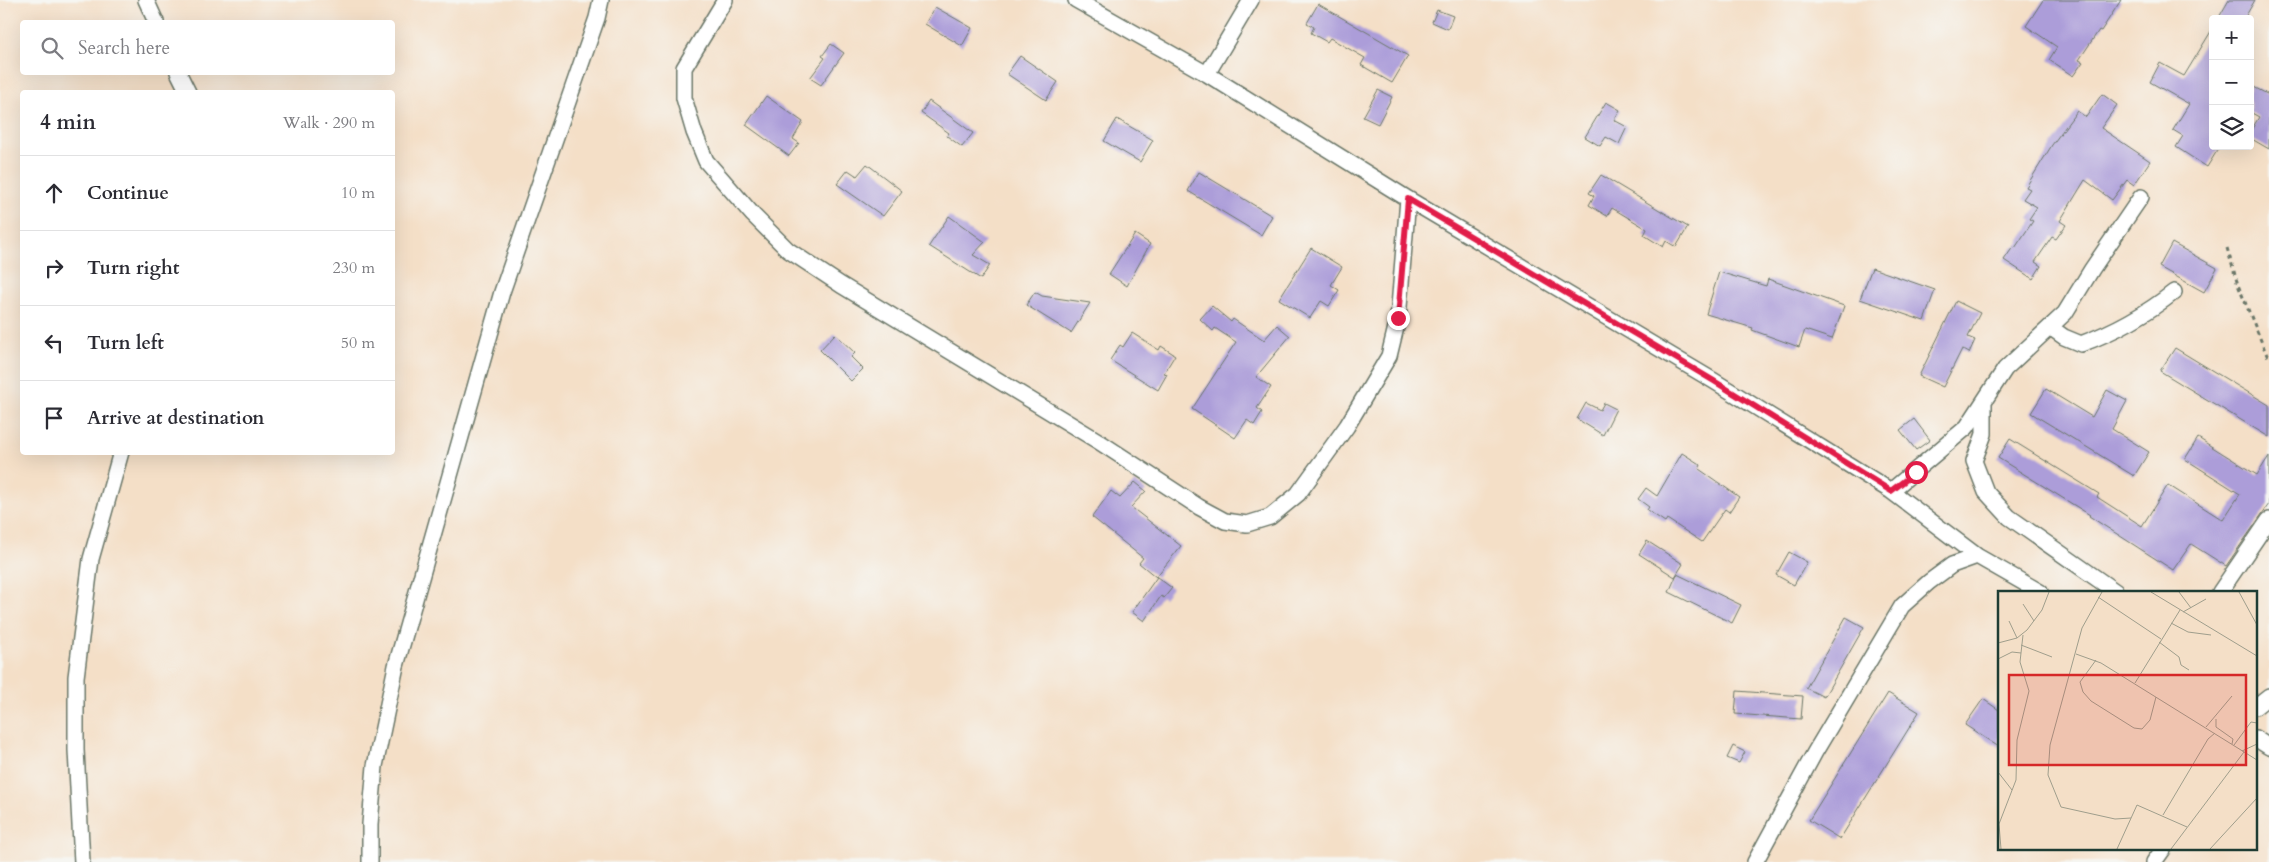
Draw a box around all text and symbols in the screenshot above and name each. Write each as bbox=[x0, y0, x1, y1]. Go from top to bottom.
map controls bbox=[2209, 15, 2254, 150]
button: + bbox=[2209, 15, 2254, 60]
search box bbox=[20, 20, 395, 75]
icon: search bbox=[38, 34, 66, 62]
text: Search here bbox=[78, 35, 170, 61]
button: − bbox=[2209, 60, 2254, 105]
button: layers bbox=[2209, 105, 2254, 150]
text: 4 min bbox=[40, 108, 96, 137]
text: Walk · 290 m bbox=[283, 112, 375, 134]
icon: ahead bbox=[40, 179, 68, 207]
text: Continue bbox=[87, 180, 169, 206]
text: 10 m bbox=[341, 182, 375, 204]
icon: right bbox=[40, 254, 68, 282]
text: Turn right bbox=[87, 255, 179, 281]
text: 230 m bbox=[333, 257, 375, 279]
route end bbox=[1387, 307, 1410, 330]
icon: left bbox=[40, 329, 68, 357]
text: Turn left bbox=[87, 330, 164, 356]
text: 50 m bbox=[341, 332, 375, 354]
icon: arrive bbox=[40, 404, 68, 432]
text: Arrive at destination bbox=[87, 405, 264, 431]
route start bbox=[1905, 461, 1928, 484]
inset map bbox=[1998, 591, 2256, 850]

